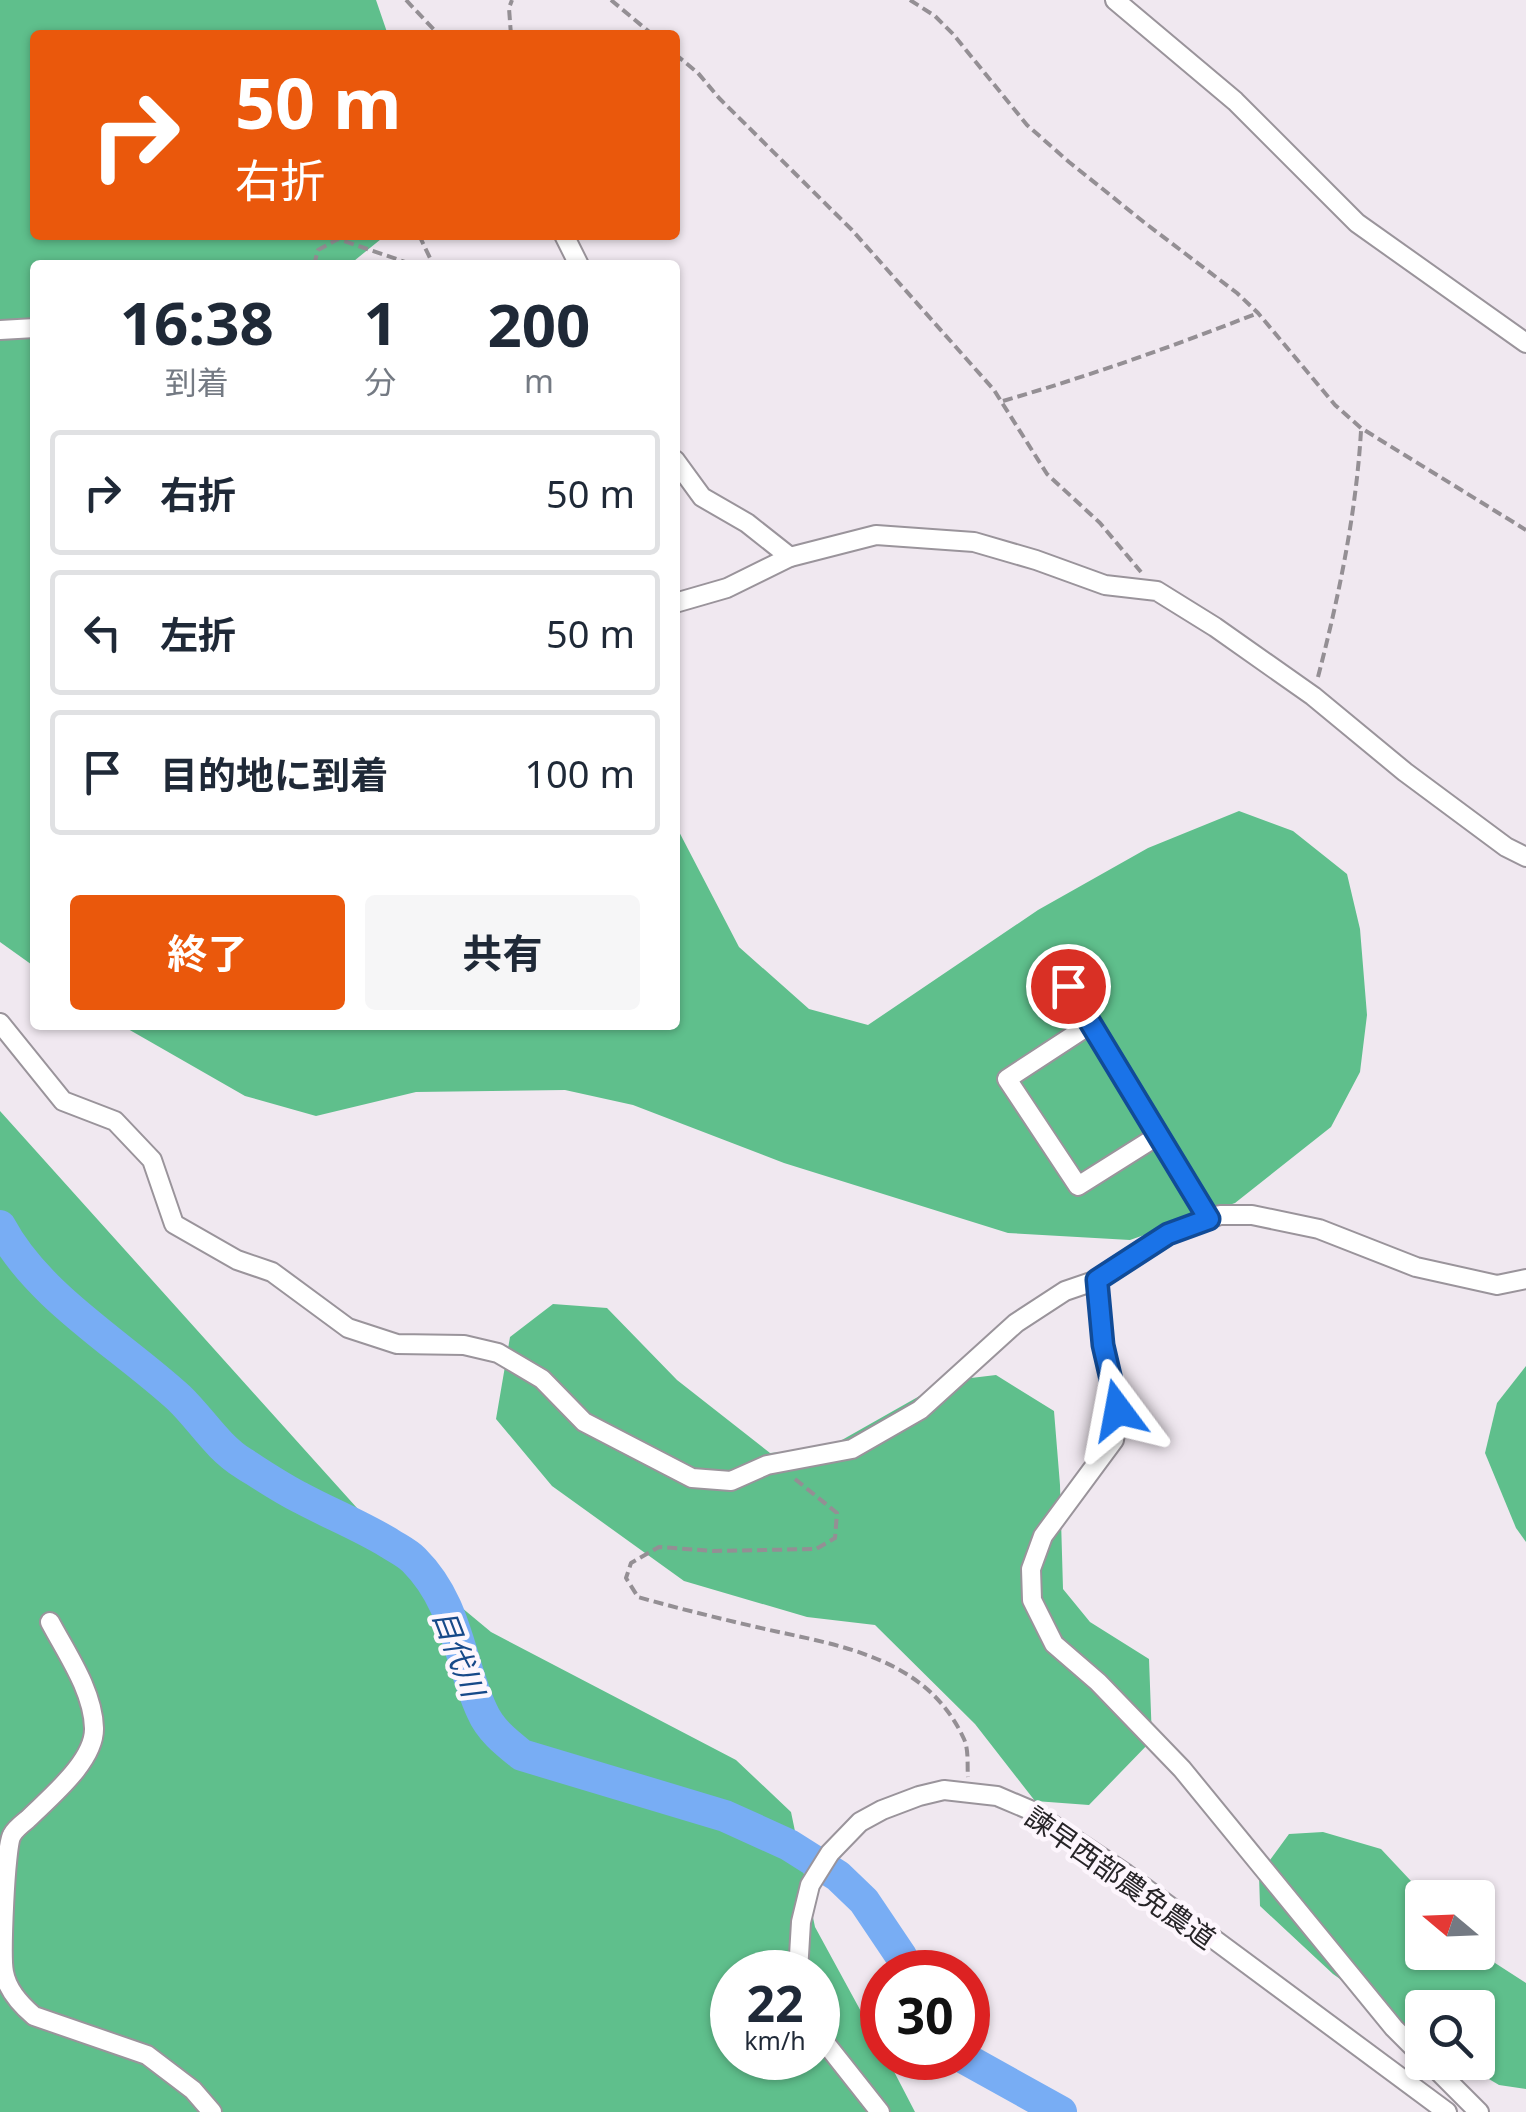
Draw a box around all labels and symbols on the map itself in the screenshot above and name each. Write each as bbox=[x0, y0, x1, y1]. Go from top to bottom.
pin bbox=[1026, 944, 1111, 1029]
position arrow bbox=[1066, 1358, 1170, 1462]
water label: 目代川 bbox=[424, 1604, 495, 1705]
street label: 諫早西部農免農道 bbox=[1018, 1797, 1224, 1957]
north arrow bbox=[1405, 1880, 1495, 1970]
speed limit sign: 30 bbox=[860, 1950, 990, 2080]

